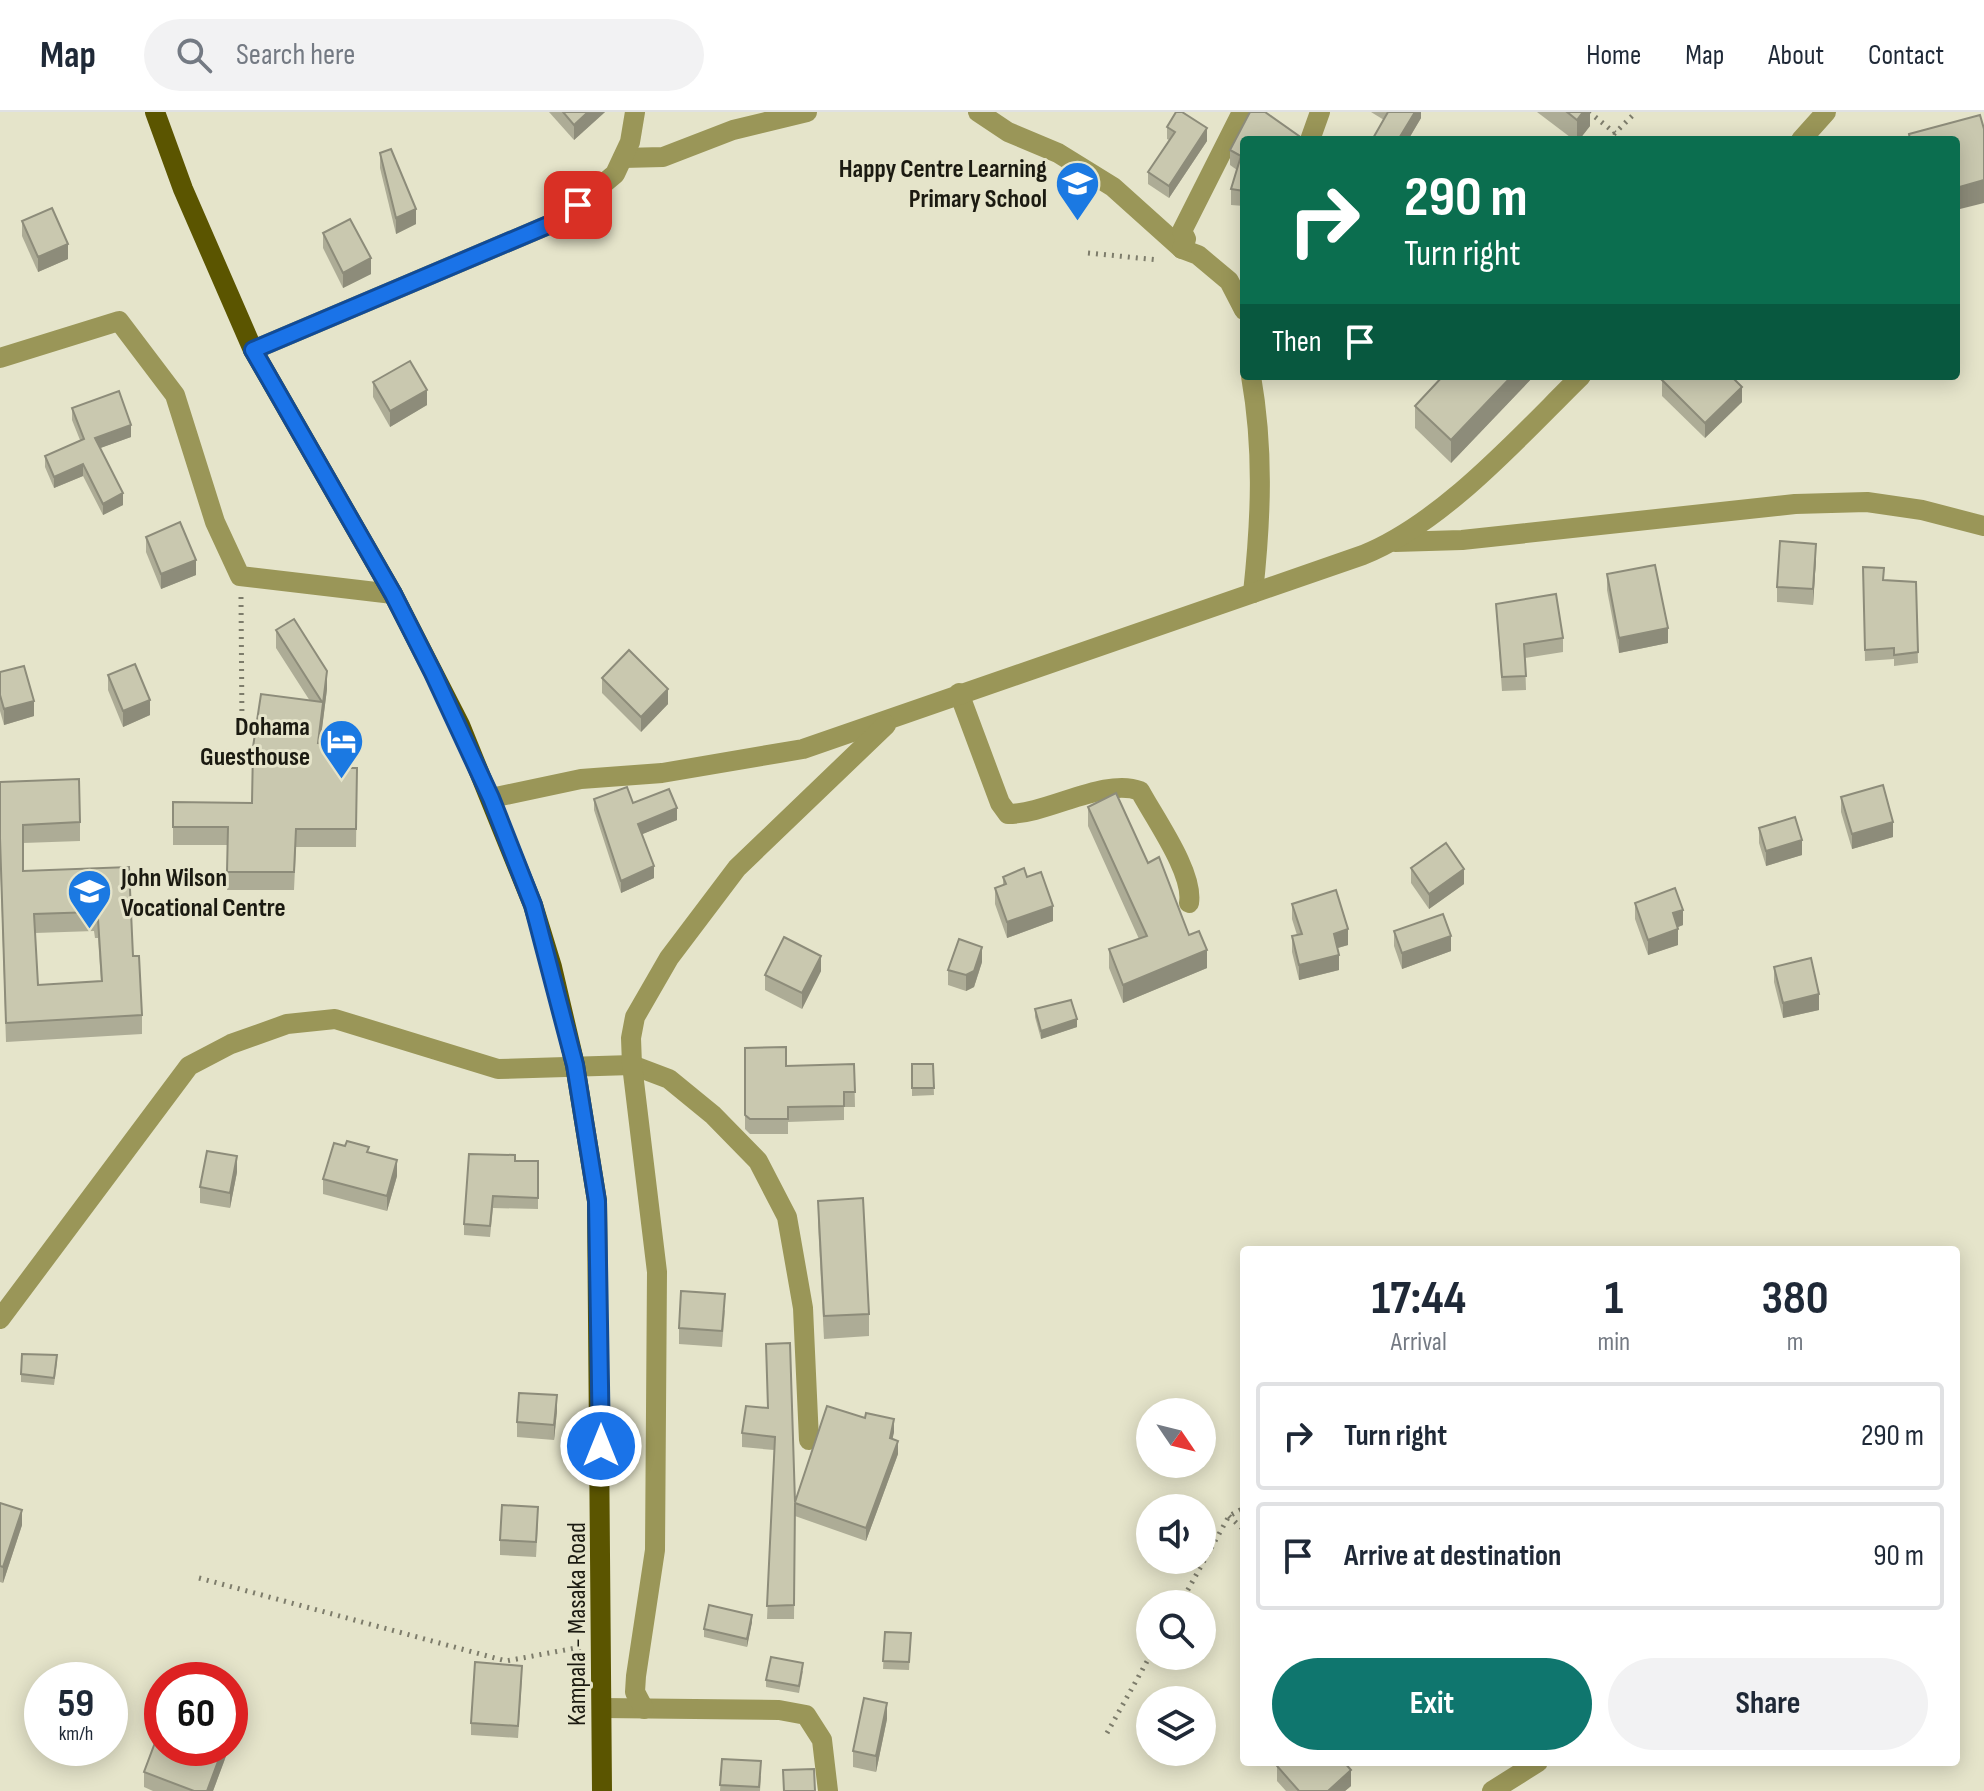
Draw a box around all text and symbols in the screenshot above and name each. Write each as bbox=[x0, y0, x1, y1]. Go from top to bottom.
search box bbox=[144, 19, 704, 91]
text: Map bbox=[40, 33, 96, 78]
icon: search bbox=[172, 33, 216, 77]
text: Search here bbox=[236, 37, 355, 73]
text: Home bbox=[1586, 39, 1641, 72]
text: Map bbox=[1685, 39, 1724, 72]
text: About bbox=[1768, 39, 1824, 72]
text: Contact bbox=[1868, 39, 1944, 72]
place label: Happy Centre Learning Primary School bbox=[839, 154, 1047, 215]
school or university icon: Happy Centre Learning Primary School bbox=[1054, 159, 1102, 222]
text: 290 m bbox=[1404, 165, 1528, 232]
icon: right bbox=[1272, 168, 1376, 272]
pin bbox=[544, 171, 612, 239]
icon: arrive bbox=[556, 183, 600, 227]
text: Turn right bbox=[1404, 233, 1521, 276]
icon: arrive bbox=[1338, 320, 1382, 364]
text: Then bbox=[1272, 324, 1322, 360]
place label: Dohama Guesthouse bbox=[200, 712, 310, 773]
hotel icon: Dohama Guesthouse bbox=[317, 717, 365, 780]
place label: John Wilson Vocational Centre bbox=[120, 863, 286, 924]
school or university icon: John Wilson Vocational Centre bbox=[66, 868, 114, 931]
text: 17:44 bbox=[1371, 1270, 1466, 1327]
text: 1 bbox=[1604, 1270, 1623, 1327]
text: 380 bbox=[1762, 1270, 1829, 1327]
text: Arrival bbox=[1391, 1327, 1447, 1358]
text: min bbox=[1598, 1327, 1630, 1358]
text: m bbox=[1787, 1327, 1803, 1358]
north arrow bbox=[1136, 1398, 1216, 1478]
map controls bbox=[1136, 1398, 1216, 1766]
position arrow bbox=[559, 1404, 643, 1488]
icon: right bbox=[1276, 1414, 1320, 1458]
text: Turn right bbox=[1344, 1418, 1447, 1454]
text: 290 m bbox=[1861, 1418, 1924, 1454]
button: sound bbox=[1136, 1494, 1216, 1574]
street label: Kampala - Masaka Road bbox=[562, 1522, 593, 1726]
icon: arrive bbox=[1276, 1534, 1320, 1578]
text: Arrive at destination bbox=[1344, 1538, 1561, 1574]
text: 90 m bbox=[1873, 1538, 1924, 1574]
button: search bbox=[1136, 1590, 1216, 1670]
button: Exit bbox=[1272, 1658, 1592, 1750]
button: Share bbox=[1608, 1658, 1928, 1750]
speed limit sign: 60 bbox=[144, 1662, 248, 1766]
text: 59 bbox=[58, 1680, 94, 1728]
button: layers bbox=[1136, 1686, 1216, 1766]
text: km/h bbox=[59, 1722, 93, 1746]

